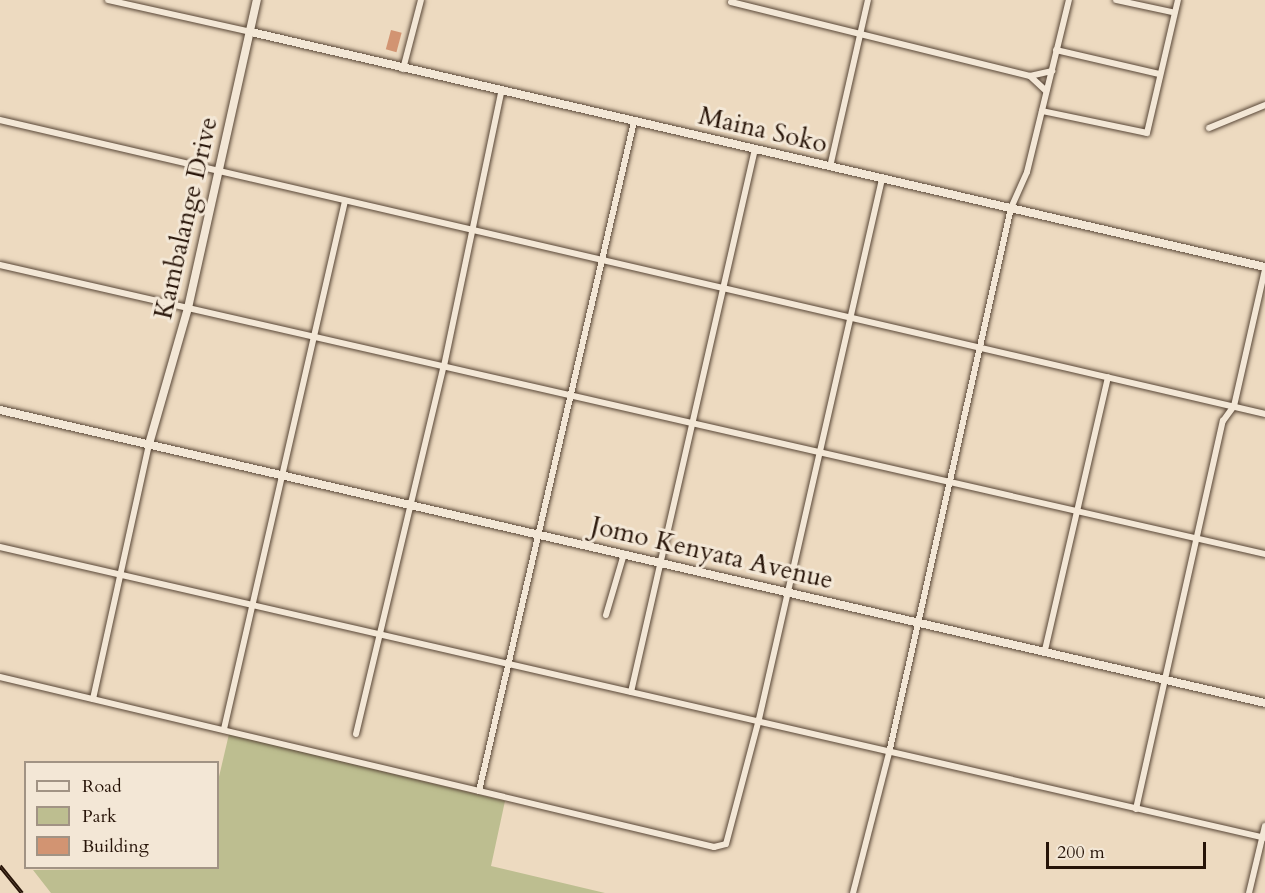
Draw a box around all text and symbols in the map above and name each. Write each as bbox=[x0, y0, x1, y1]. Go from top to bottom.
street label: Maina Soko bbox=[696, 100, 830, 160]
street label: Kambalange Drive bbox=[148, 114, 224, 322]
street label: Jomo Kenyata Avenue bbox=[588, 510, 836, 596]
legend bbox=[24, 761, 219, 869]
text: Road bbox=[82, 774, 122, 799]
text: Park bbox=[82, 804, 117, 829]
scale bar bbox=[1049, 830, 1210, 868]
text: Building bbox=[82, 834, 149, 859]
text: 200 m bbox=[1057, 840, 1105, 865]

